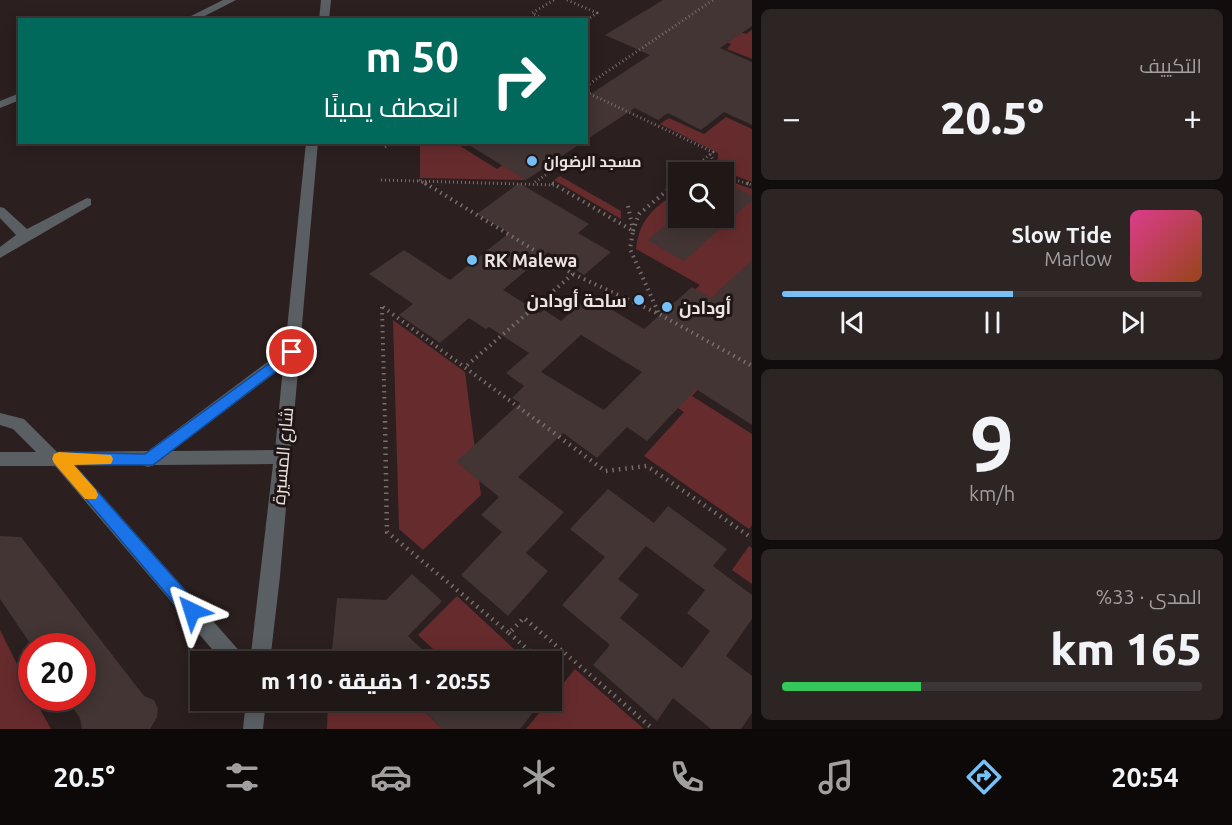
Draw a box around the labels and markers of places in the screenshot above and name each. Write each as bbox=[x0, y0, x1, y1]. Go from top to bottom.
place label: مسجد الرضوان bbox=[544, 153, 641, 171]
marker: مسجد الرضوان bbox=[525, 154, 539, 168]
place label: RK Malewa bbox=[484, 250, 577, 270]
marker: RK Malewa bbox=[465, 253, 479, 267]
place label: ساحة أودادن bbox=[527, 288, 627, 312]
marker: ساحة أودادن bbox=[632, 293, 646, 307]
place label: أودادن bbox=[679, 295, 731, 319]
marker: أودادن bbox=[660, 300, 674, 314]
pin bbox=[266, 326, 317, 377]

